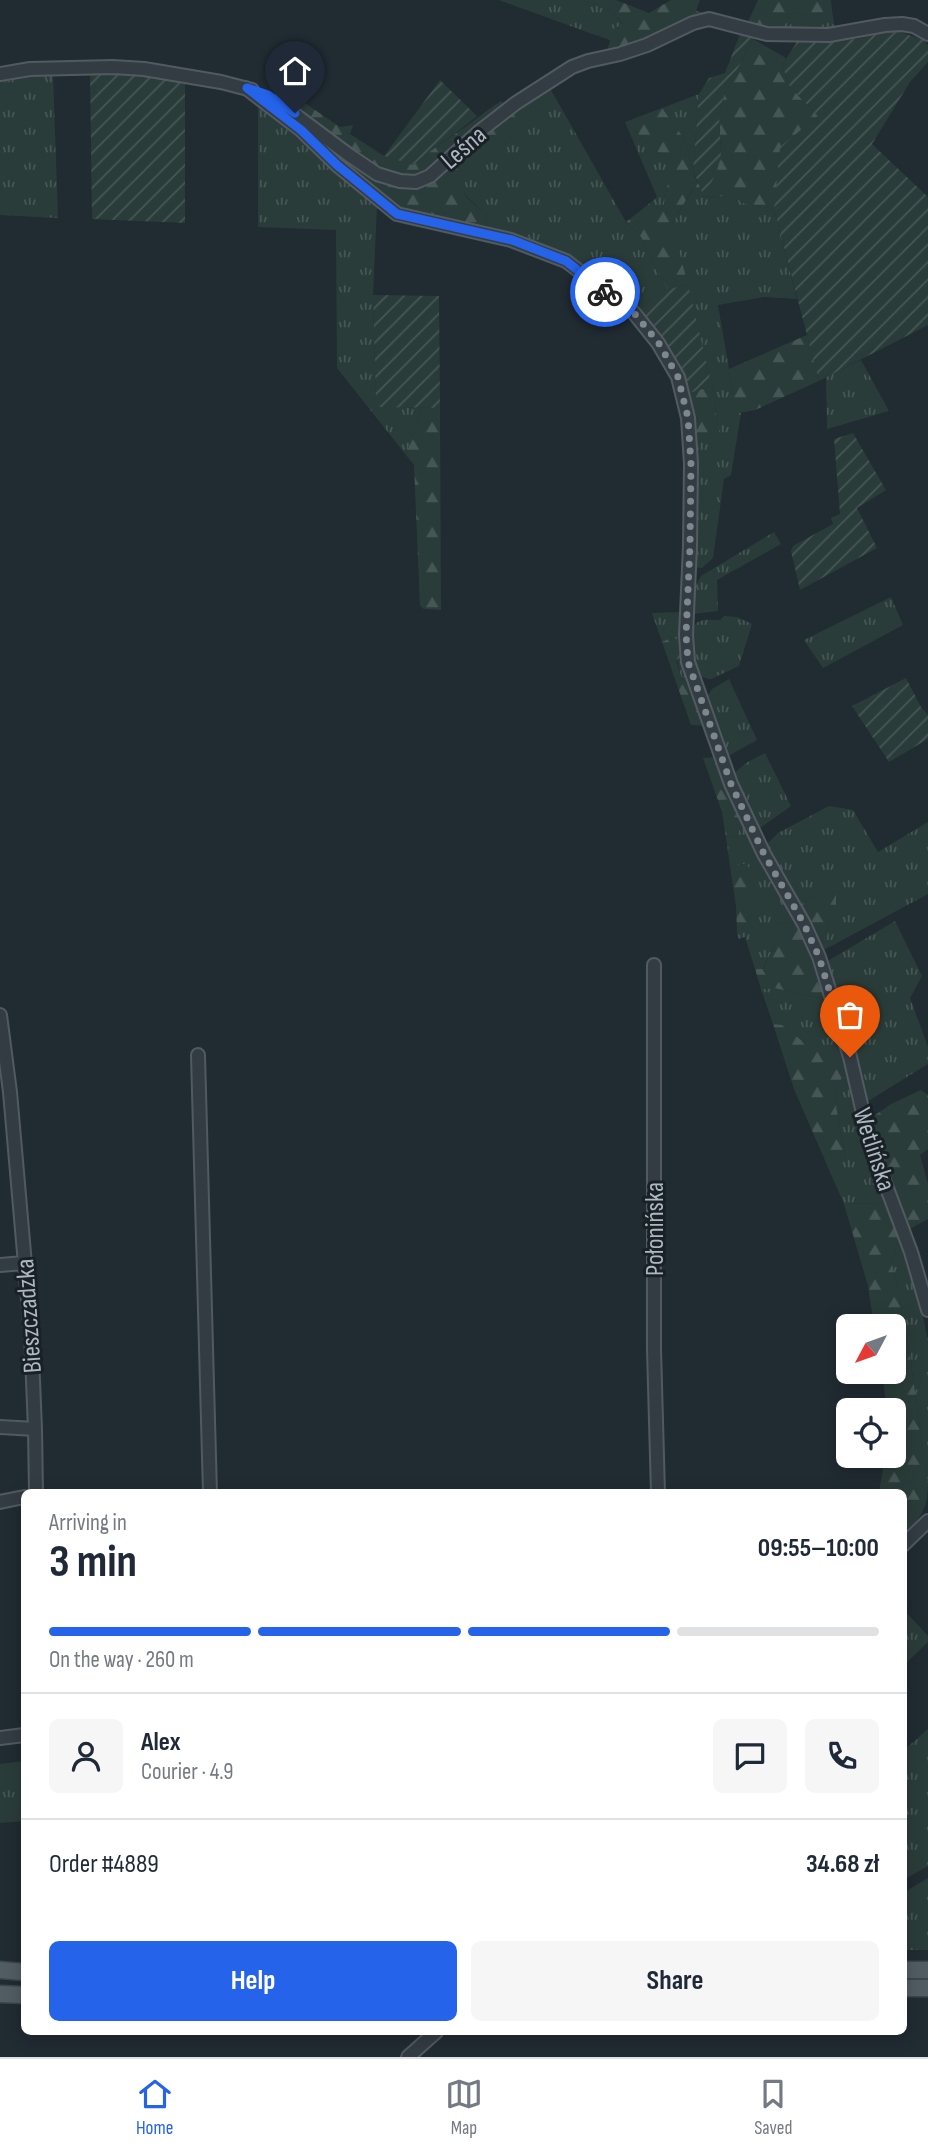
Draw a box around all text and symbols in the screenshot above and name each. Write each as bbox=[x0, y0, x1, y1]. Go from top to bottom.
pin bbox=[265, 41, 325, 113]
icon: home bbox=[276, 52, 314, 90]
street label: Leśna bbox=[435, 120, 493, 176]
courier bbox=[570, 257, 640, 327]
icon: bike bbox=[586, 273, 624, 311]
pin bbox=[820, 985, 880, 1057]
icon: bag bbox=[831, 996, 869, 1034]
street label: Wetlińska bbox=[846, 1104, 902, 1195]
street label: Połonińska bbox=[640, 1182, 671, 1276]
street label: Bieszczadzka bbox=[10, 1258, 49, 1374]
north arrow bbox=[836, 1314, 906, 1384]
map controls bbox=[836, 1314, 906, 1468]
button: locate bbox=[836, 1398, 906, 1468]
text: Arriving in bbox=[49, 1509, 127, 1537]
text: 09:55–10:00 bbox=[758, 1533, 879, 1564]
text: 3 min bbox=[49, 1535, 137, 1590]
text: On the way · 260 m bbox=[49, 1646, 194, 1674]
button: person bbox=[49, 1719, 123, 1793]
button: chat bbox=[713, 1719, 787, 1793]
button: phone bbox=[805, 1719, 879, 1793]
text: Alex bbox=[141, 1727, 181, 1758]
text: Courier · 4.9 bbox=[141, 1758, 233, 1786]
text: Order #4889 bbox=[49, 1849, 159, 1880]
text: 34.68 zł bbox=[806, 1849, 879, 1880]
button: Help bbox=[49, 1941, 457, 2021]
button: Share bbox=[471, 1941, 879, 2021]
tab: Home bbox=[136, 2075, 174, 2140]
tab: Map bbox=[445, 2075, 483, 2140]
tab: Saved bbox=[754, 2075, 792, 2140]

